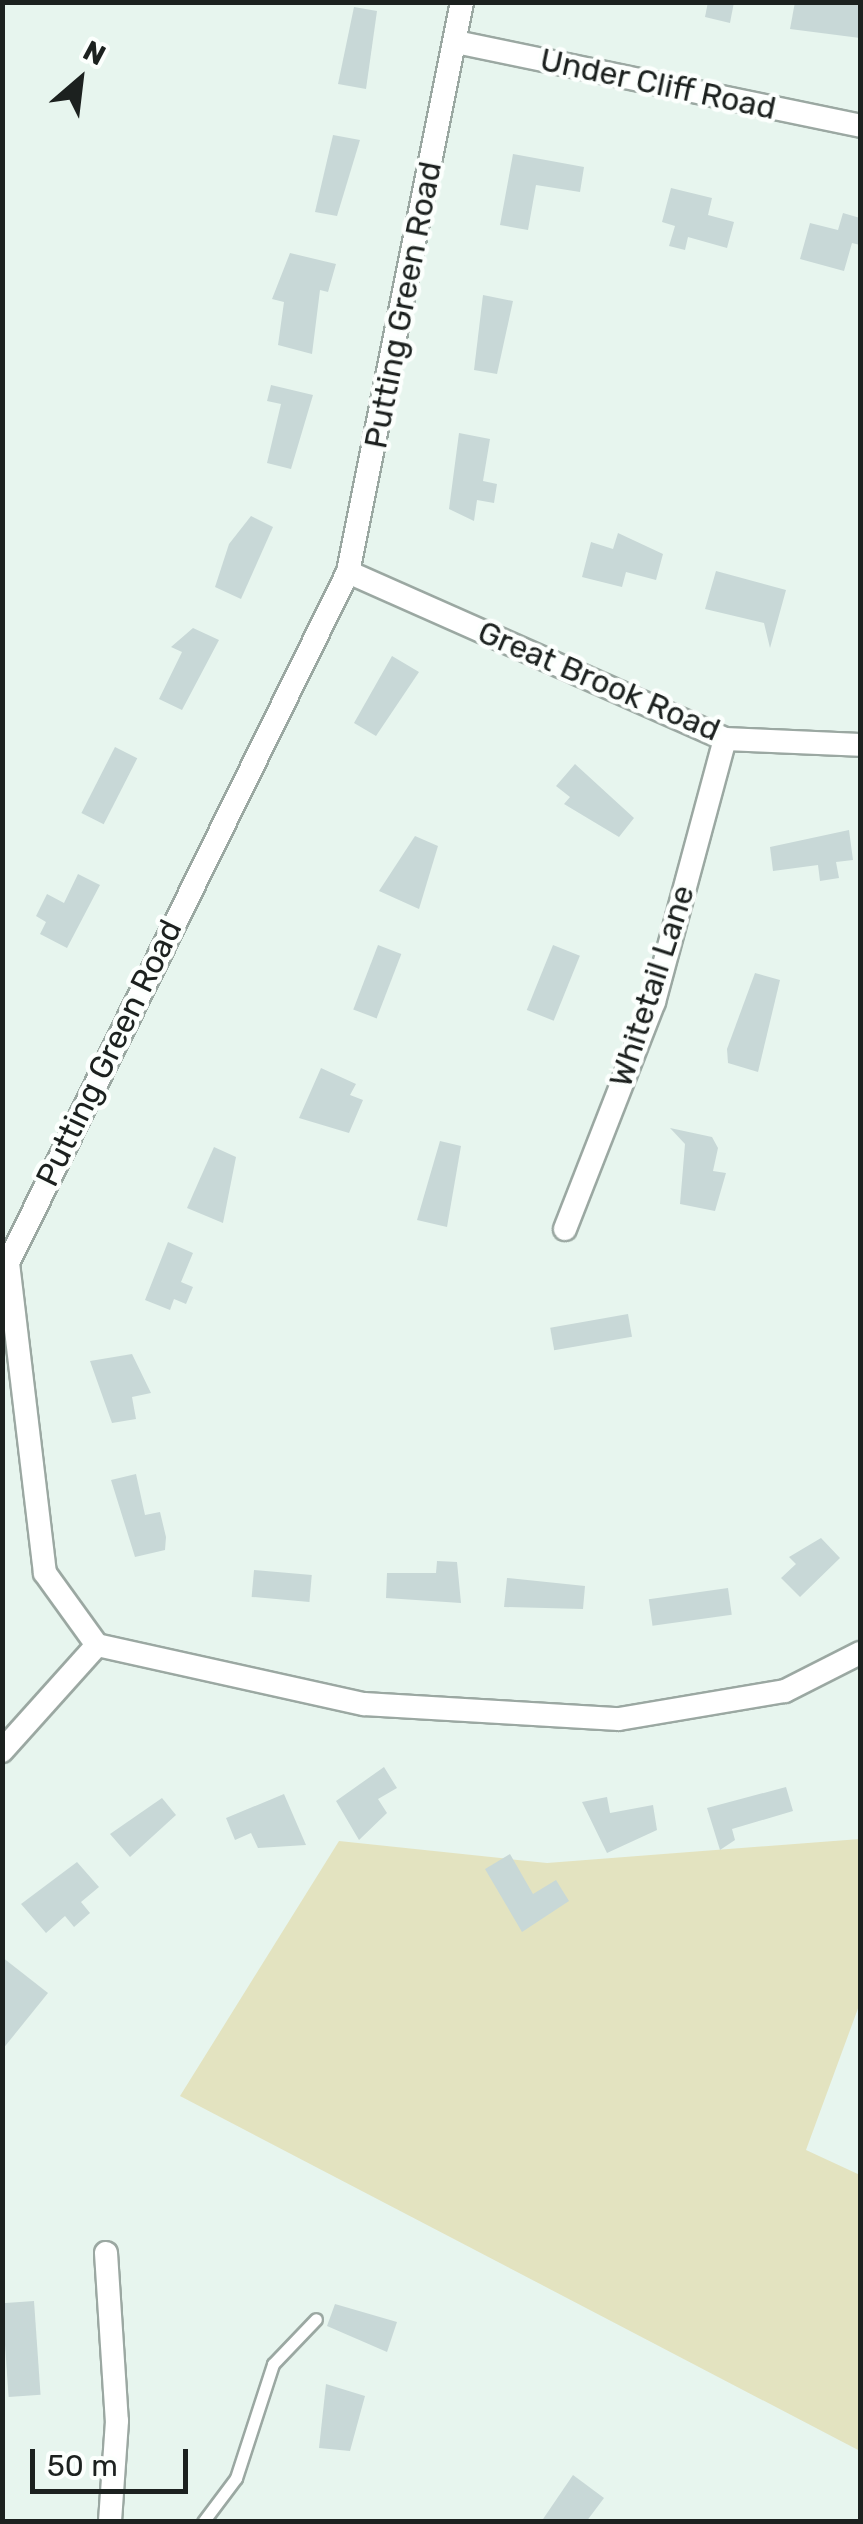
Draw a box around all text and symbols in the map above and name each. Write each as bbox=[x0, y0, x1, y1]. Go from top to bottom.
north arrow bbox=[30, 30, 130, 130]
text: N bbox=[78, 34, 111, 72]
street label: Under Cliff Road bbox=[536, 40, 780, 128]
street label: Putting Green Road bbox=[356, 158, 450, 452]
street label: Great Brook Road bbox=[472, 613, 726, 749]
street label: Whitetail Lane bbox=[601, 880, 703, 1092]
street label: Putting Green Road bbox=[28, 914, 190, 1192]
scale bar bbox=[35, 2429, 192, 2491]
text: 50 m bbox=[47, 2448, 118, 2484]

